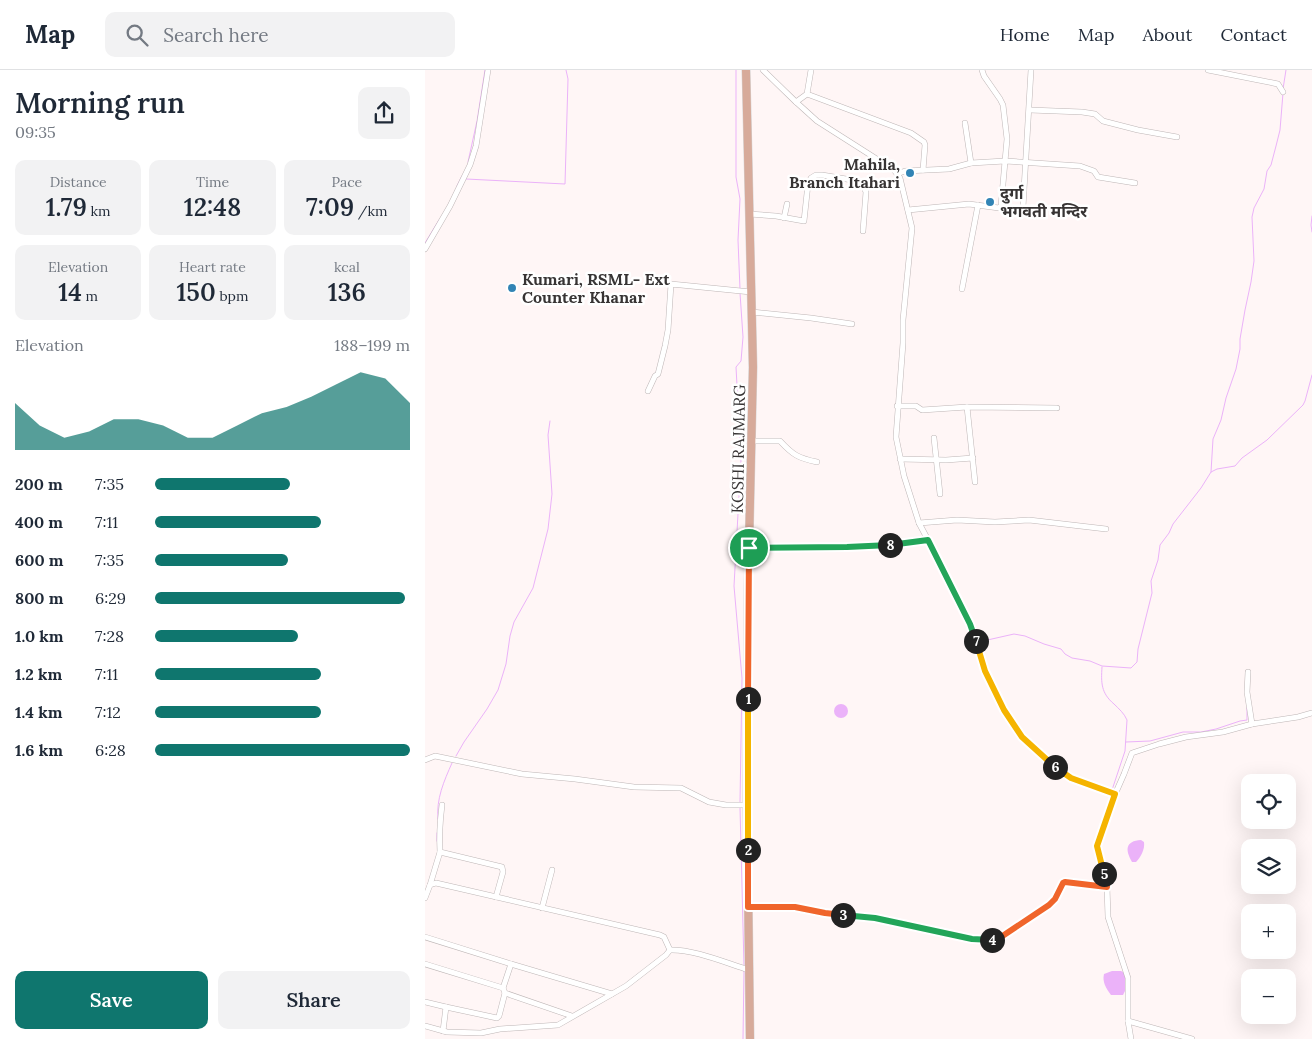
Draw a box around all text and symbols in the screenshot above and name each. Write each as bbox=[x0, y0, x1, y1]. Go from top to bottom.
search box bbox=[105, 12, 455, 57]
text: Map bbox=[25, 19, 75, 50]
icon: search bbox=[123, 21, 151, 49]
text: Search here bbox=[163, 23, 269, 47]
text: Home bbox=[1000, 23, 1050, 46]
text: Map bbox=[1078, 23, 1114, 46]
text: About bbox=[1142, 23, 1192, 46]
text: Contact bbox=[1220, 23, 1287, 46]
text: Morning run bbox=[15, 85, 185, 121]
button: share bbox=[358, 87, 410, 139]
text: 09:35 bbox=[15, 122, 56, 142]
place label: Mahila, Branch Itahari bbox=[789, 154, 900, 192]
marker: Mahila, Branch Itahari bbox=[904, 167, 916, 179]
text: Distance bbox=[50, 173, 107, 191]
text: Time bbox=[196, 173, 229, 191]
text: Pace bbox=[332, 173, 362, 191]
place label: दुर्गा भगवती मन्दिर bbox=[1000, 183, 1088, 221]
text: 1.79 bbox=[46, 191, 87, 223]
text: 12:48 bbox=[184, 191, 241, 223]
text: 7:09 bbox=[306, 191, 354, 223]
marker: दुर्गा भगवती मन्दिर bbox=[984, 196, 996, 208]
text: km bbox=[87, 202, 111, 220]
text: /km bbox=[354, 202, 388, 220]
text: Elevation bbox=[48, 258, 108, 276]
text: Heart rate bbox=[179, 258, 246, 276]
text: kcal bbox=[334, 258, 360, 276]
place label: Kumari, RSML- Ext Counter Khanar bbox=[522, 269, 670, 307]
text: 14 bbox=[58, 276, 82, 308]
text: 150 bbox=[177, 276, 216, 308]
text: 136 bbox=[328, 276, 366, 308]
marker: Kumari, RSML- Ext Counter Khanar bbox=[506, 282, 518, 294]
text: m bbox=[82, 287, 98, 305]
text: bpm bbox=[216, 287, 248, 305]
text: Elevation bbox=[15, 335, 84, 355]
text: 188–199 m bbox=[334, 335, 410, 355]
street label: KOSHI RAJMARG bbox=[727, 384, 749, 514]
text: 200 m bbox=[15, 474, 63, 494]
text: 7:35 bbox=[95, 474, 124, 494]
text: 400 m bbox=[15, 512, 63, 532]
text: 7:11 bbox=[95, 512, 118, 532]
pin bbox=[728, 527, 770, 569]
pin: 8 bbox=[877, 532, 903, 558]
icon: arrive bbox=[735, 534, 763, 562]
text: 8 bbox=[886, 536, 895, 554]
text: 600 m bbox=[15, 550, 63, 570]
text: 7:35 bbox=[95, 550, 124, 570]
text: 800 m bbox=[15, 588, 63, 608]
text: 6:29 bbox=[95, 588, 126, 608]
text: 1.0 km bbox=[15, 626, 64, 646]
text: 7:28 bbox=[95, 626, 124, 646]
pin: 7 bbox=[963, 628, 989, 654]
text: 7 bbox=[973, 632, 980, 650]
text: 1.2 km bbox=[15, 664, 62, 684]
text: 7:11 bbox=[95, 664, 118, 684]
pin: 1 bbox=[735, 686, 761, 712]
text: 1 bbox=[746, 690, 751, 708]
text: 1.4 km bbox=[15, 702, 62, 722]
text: 7:12 bbox=[95, 702, 121, 722]
text: 1.6 km bbox=[15, 740, 63, 760]
text: 6:28 bbox=[95, 740, 126, 760]
pin: 6 bbox=[1043, 754, 1067, 780]
text: 6 bbox=[1051, 758, 1060, 776]
map controls bbox=[1241, 774, 1296, 1024]
button: locate bbox=[1241, 774, 1296, 829]
pin: 2 bbox=[735, 838, 761, 862]
button: layers bbox=[1241, 839, 1296, 894]
text: 2 bbox=[745, 841, 752, 859]
pin: 5 bbox=[1091, 862, 1117, 886]
text: 5 bbox=[1101, 865, 1108, 883]
pin: 3 bbox=[831, 902, 855, 928]
button: + bbox=[1241, 904, 1296, 959]
text: 3 bbox=[840, 906, 847, 924]
pin: 4 bbox=[979, 928, 1005, 952]
text: 4 bbox=[989, 931, 996, 949]
button: − bbox=[1241, 969, 1296, 1024]
button: Save bbox=[15, 971, 208, 1029]
button: Share bbox=[218, 971, 410, 1029]

